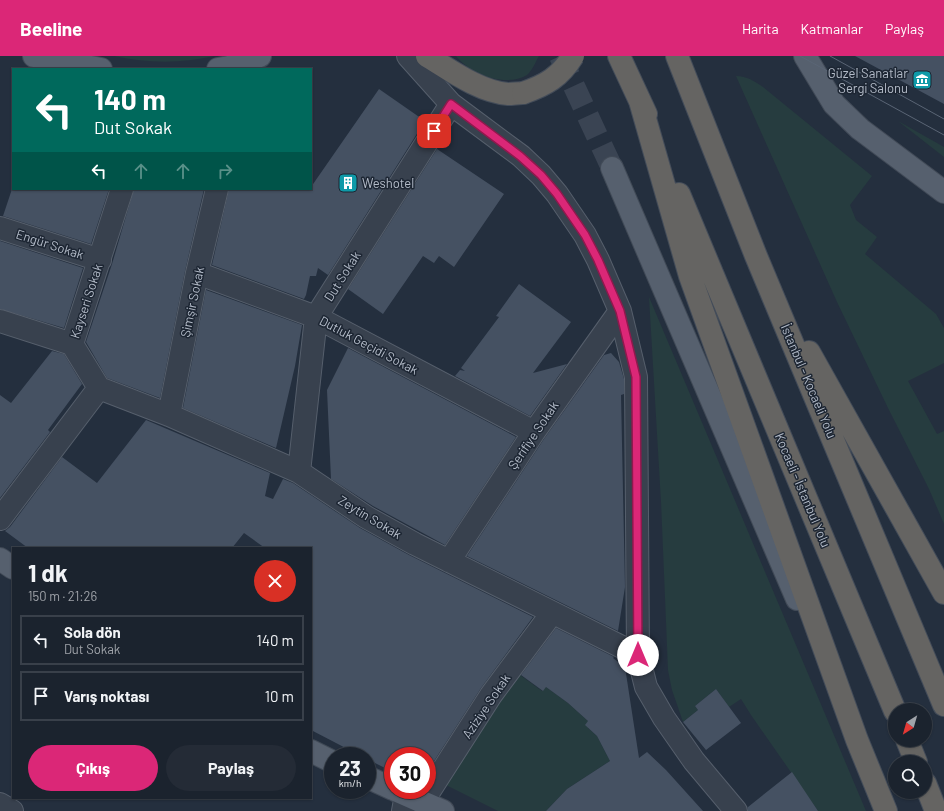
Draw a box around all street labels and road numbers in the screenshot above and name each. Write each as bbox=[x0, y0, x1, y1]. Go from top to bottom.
street label: Engür Sokak bbox=[14, 226, 86, 263]
street label: Dut Sokak bbox=[320, 247, 364, 304]
street label: Kayseri Sokak bbox=[66, 261, 106, 340]
street label: Şimşir Sokak bbox=[177, 265, 207, 339]
street label: Dutluk Geçidi Sokak bbox=[317, 312, 422, 378]
street label: İstanbul - Kocaeli Yolu bbox=[778, 322, 840, 440]
street label: Şerifiye Sokak bbox=[504, 397, 562, 472]
street label: Kocaeli - İstanbul Yolu bbox=[772, 431, 834, 549]
street label: Zeytin Sokak bbox=[335, 492, 405, 542]
street label: Aziziye Sokak bbox=[459, 670, 514, 741]

